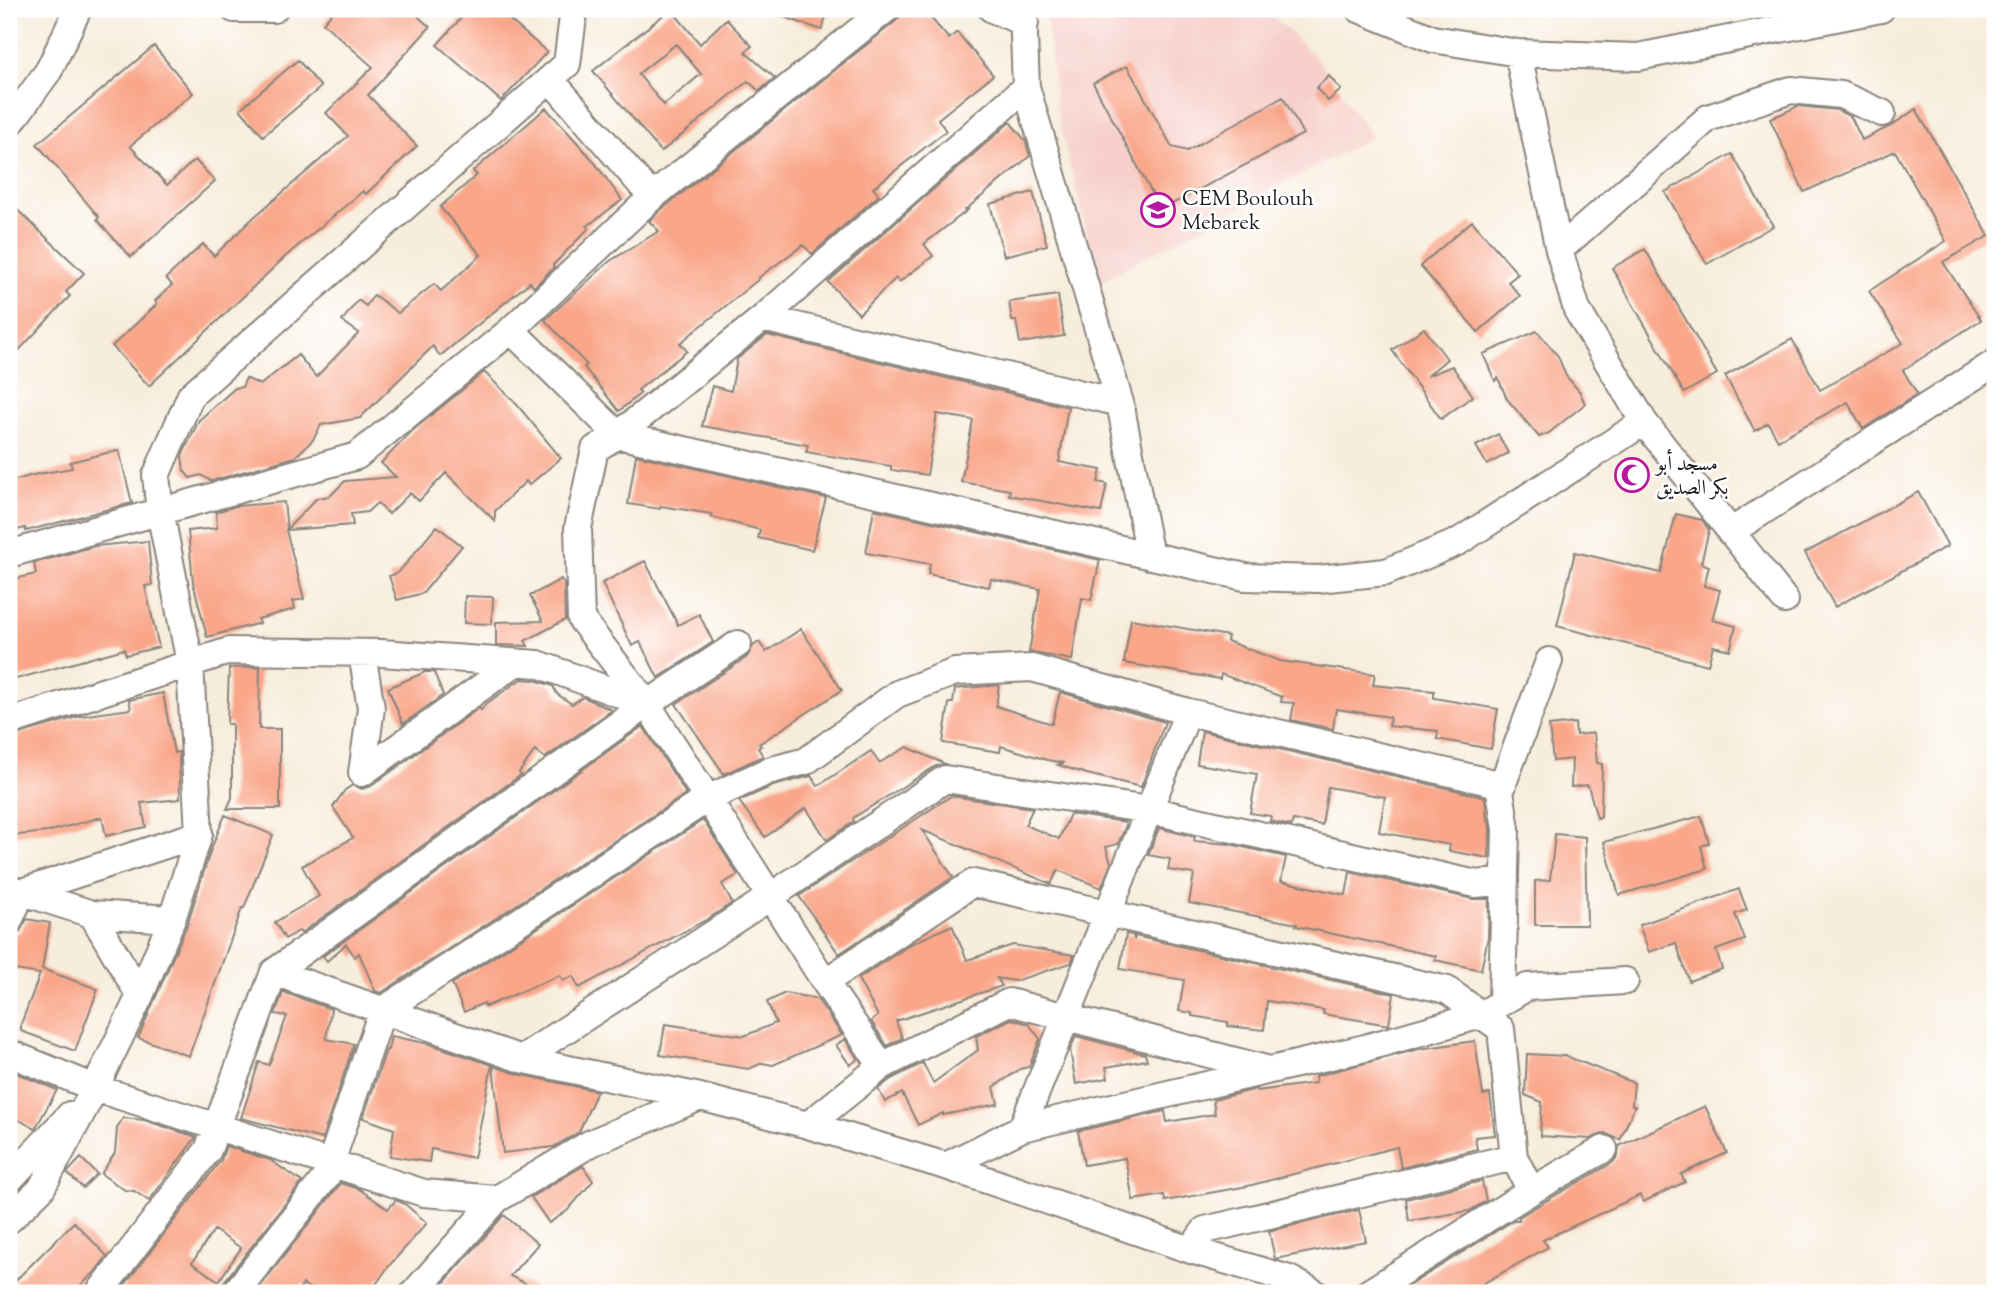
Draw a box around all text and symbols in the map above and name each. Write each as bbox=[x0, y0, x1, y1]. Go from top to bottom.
place label: CEM Boulouh Mebarek bbox=[1182, 185, 1314, 239]
school or university icon: CEM Boulouh Mebarek bbox=[1139, 191, 1177, 229]
place label: مسجد أبو بكر الصديق bbox=[1654, 448, 1728, 504]
mosque icon: مسجد أبو بكر الصديق bbox=[1613, 456, 1651, 494]

